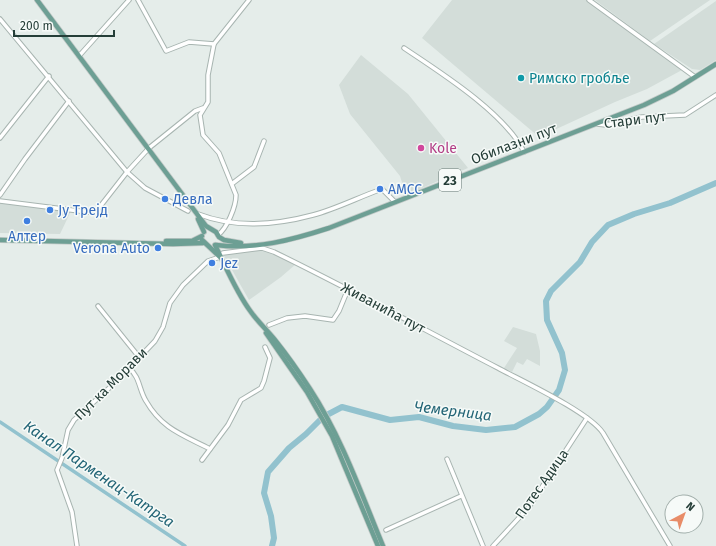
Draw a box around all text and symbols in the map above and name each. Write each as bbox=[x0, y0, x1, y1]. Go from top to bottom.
scale bar bbox=[14, 12, 114, 38]
text: 200 m bbox=[20, 19, 53, 33]
place label: Римско гробље bbox=[529, 70, 630, 87]
marker: Римско гробље bbox=[516, 73, 526, 83]
street label: Стари пут bbox=[603, 108, 668, 132]
street label: Обилазни пут bbox=[469, 120, 560, 168]
place label: Kole bbox=[429, 140, 457, 157]
marker: Kole bbox=[416, 143, 426, 153]
road number: 23 bbox=[439, 169, 461, 191]
place label: АМСС bbox=[388, 181, 422, 198]
marker: АМСС bbox=[375, 184, 385, 194]
place label: Девла bbox=[172, 191, 213, 208]
marker: Девла bbox=[160, 194, 170, 204]
place label: Ју Трејд bbox=[58, 202, 108, 219]
marker: Ју Трејд bbox=[45, 205, 55, 215]
marker: Алтер bbox=[22, 216, 32, 226]
place label: Алтер bbox=[8, 228, 46, 245]
place label: Verona Auto bbox=[73, 240, 150, 257]
marker: Verona Auto bbox=[153, 243, 163, 253]
place label: Jez bbox=[220, 255, 238, 272]
marker: Jez bbox=[207, 258, 217, 268]
street label: Живанића пут bbox=[338, 279, 429, 338]
street label: Пут ка Морави bbox=[71, 344, 151, 424]
water label: Чемерница bbox=[413, 397, 493, 425]
water label: Канал Парменац-Катрга bbox=[20, 417, 178, 531]
street label: Потес Адица bbox=[512, 446, 572, 522]
north arrow bbox=[664, 494, 704, 534]
text: N bbox=[683, 500, 697, 514]

